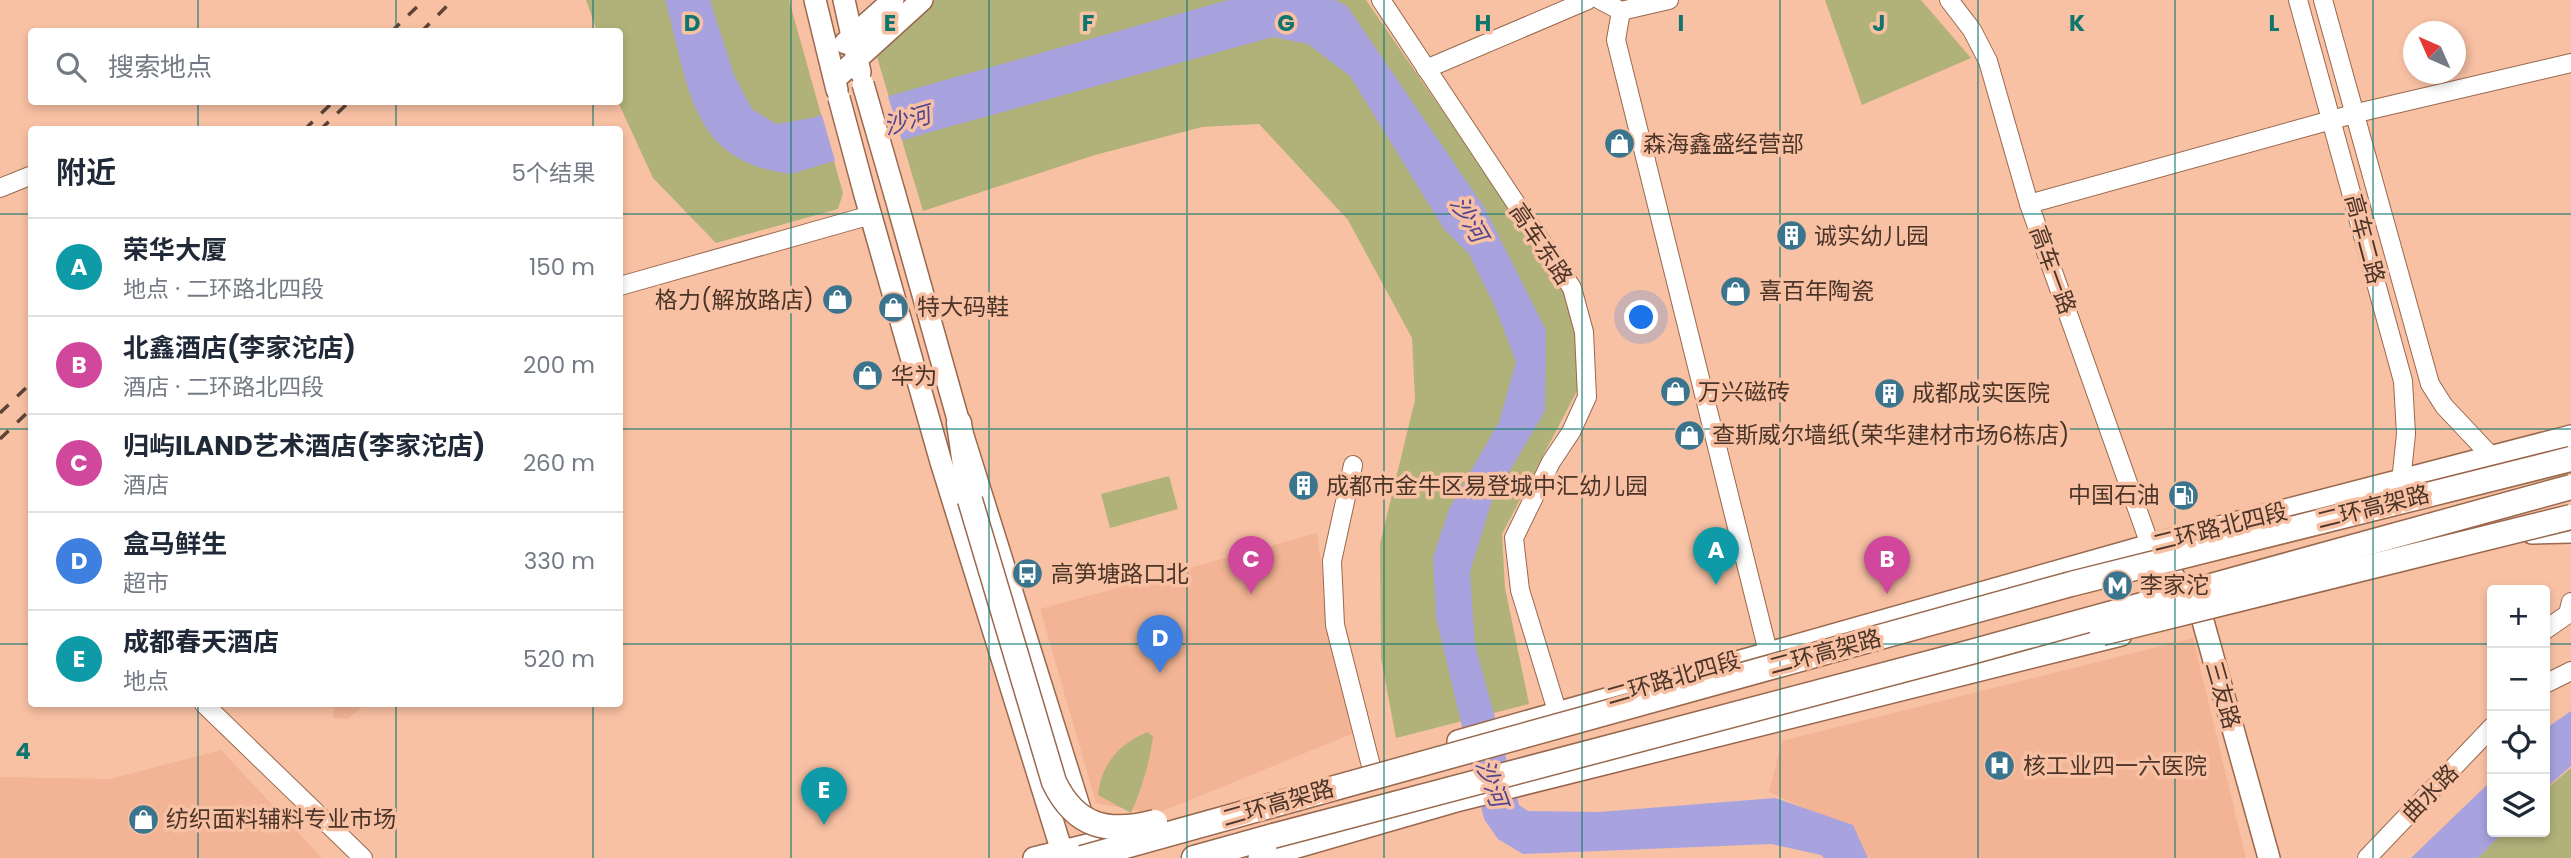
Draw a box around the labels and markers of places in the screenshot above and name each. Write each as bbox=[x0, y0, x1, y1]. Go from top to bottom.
shop icon: 森海鑫盛经营部 bbox=[1603, 127, 1637, 161]
place label: 森海鑫盛经营部 bbox=[1643, 128, 1804, 160]
building icon: 诚实幼儿园 bbox=[1774, 219, 1808, 253]
place label: 诚实幼儿园 bbox=[1814, 220, 1929, 252]
shop icon: 喜百年陶瓷 bbox=[1719, 274, 1753, 308]
place label: 喜百年陶瓷 bbox=[1759, 275, 1874, 307]
shop icon: 格力(解放路店) bbox=[820, 283, 854, 317]
place label: 格力(解放路店) bbox=[655, 284, 814, 316]
shop icon: 特大码鞋 bbox=[877, 290, 911, 324]
place label: 特大码鞋 bbox=[917, 291, 1009, 323]
shop icon: 华为 bbox=[851, 359, 885, 393]
place label: 华为 bbox=[891, 360, 937, 392]
shop icon: 万兴磁砖 bbox=[1658, 375, 1692, 409]
place label: 万兴磁砖 bbox=[1698, 376, 1790, 408]
building icon: 成都成实医院 bbox=[1872, 376, 1906, 410]
place label: 成都成实医院 bbox=[1912, 377, 2050, 409]
shop icon: 查斯威尔墙纸(荣华建材市场6栋店) bbox=[1672, 418, 1706, 452]
place label: 查斯威尔墙纸(荣华建材市场6栋店) bbox=[1712, 419, 2070, 451]
building icon: 成都市金牛区易登城中汇幼儿园 bbox=[1286, 469, 1320, 503]
place label: 成都市金牛区易登城中汇幼儿园 bbox=[1326, 470, 1648, 502]
fuel station icon: 中国石油 bbox=[2166, 478, 2200, 512]
place label: 中国石油 bbox=[2068, 479, 2160, 511]
pin: A bbox=[1693, 527, 1739, 585]
pin: C bbox=[1228, 536, 1274, 594]
pin: B bbox=[1864, 536, 1910, 594]
bus stop icon: 高笋塘路口北 bbox=[1011, 557, 1045, 591]
place label: 高笋塘路口北 bbox=[1051, 558, 1189, 590]
metro station icon: 李家沱 bbox=[2100, 568, 2134, 602]
place label: 李家沱 bbox=[2140, 569, 2209, 601]
pin: D bbox=[1137, 615, 1183, 673]
hospital icon: 核工业四一六医院 bbox=[1983, 749, 2017, 783]
place label: 核工业四一六医院 bbox=[2023, 750, 2207, 782]
pin: E bbox=[801, 767, 847, 825]
shop icon: 纺织面料辅料专业市场 bbox=[126, 802, 160, 836]
place label: 纺织面料辅料专业市场 bbox=[166, 803, 396, 835]

